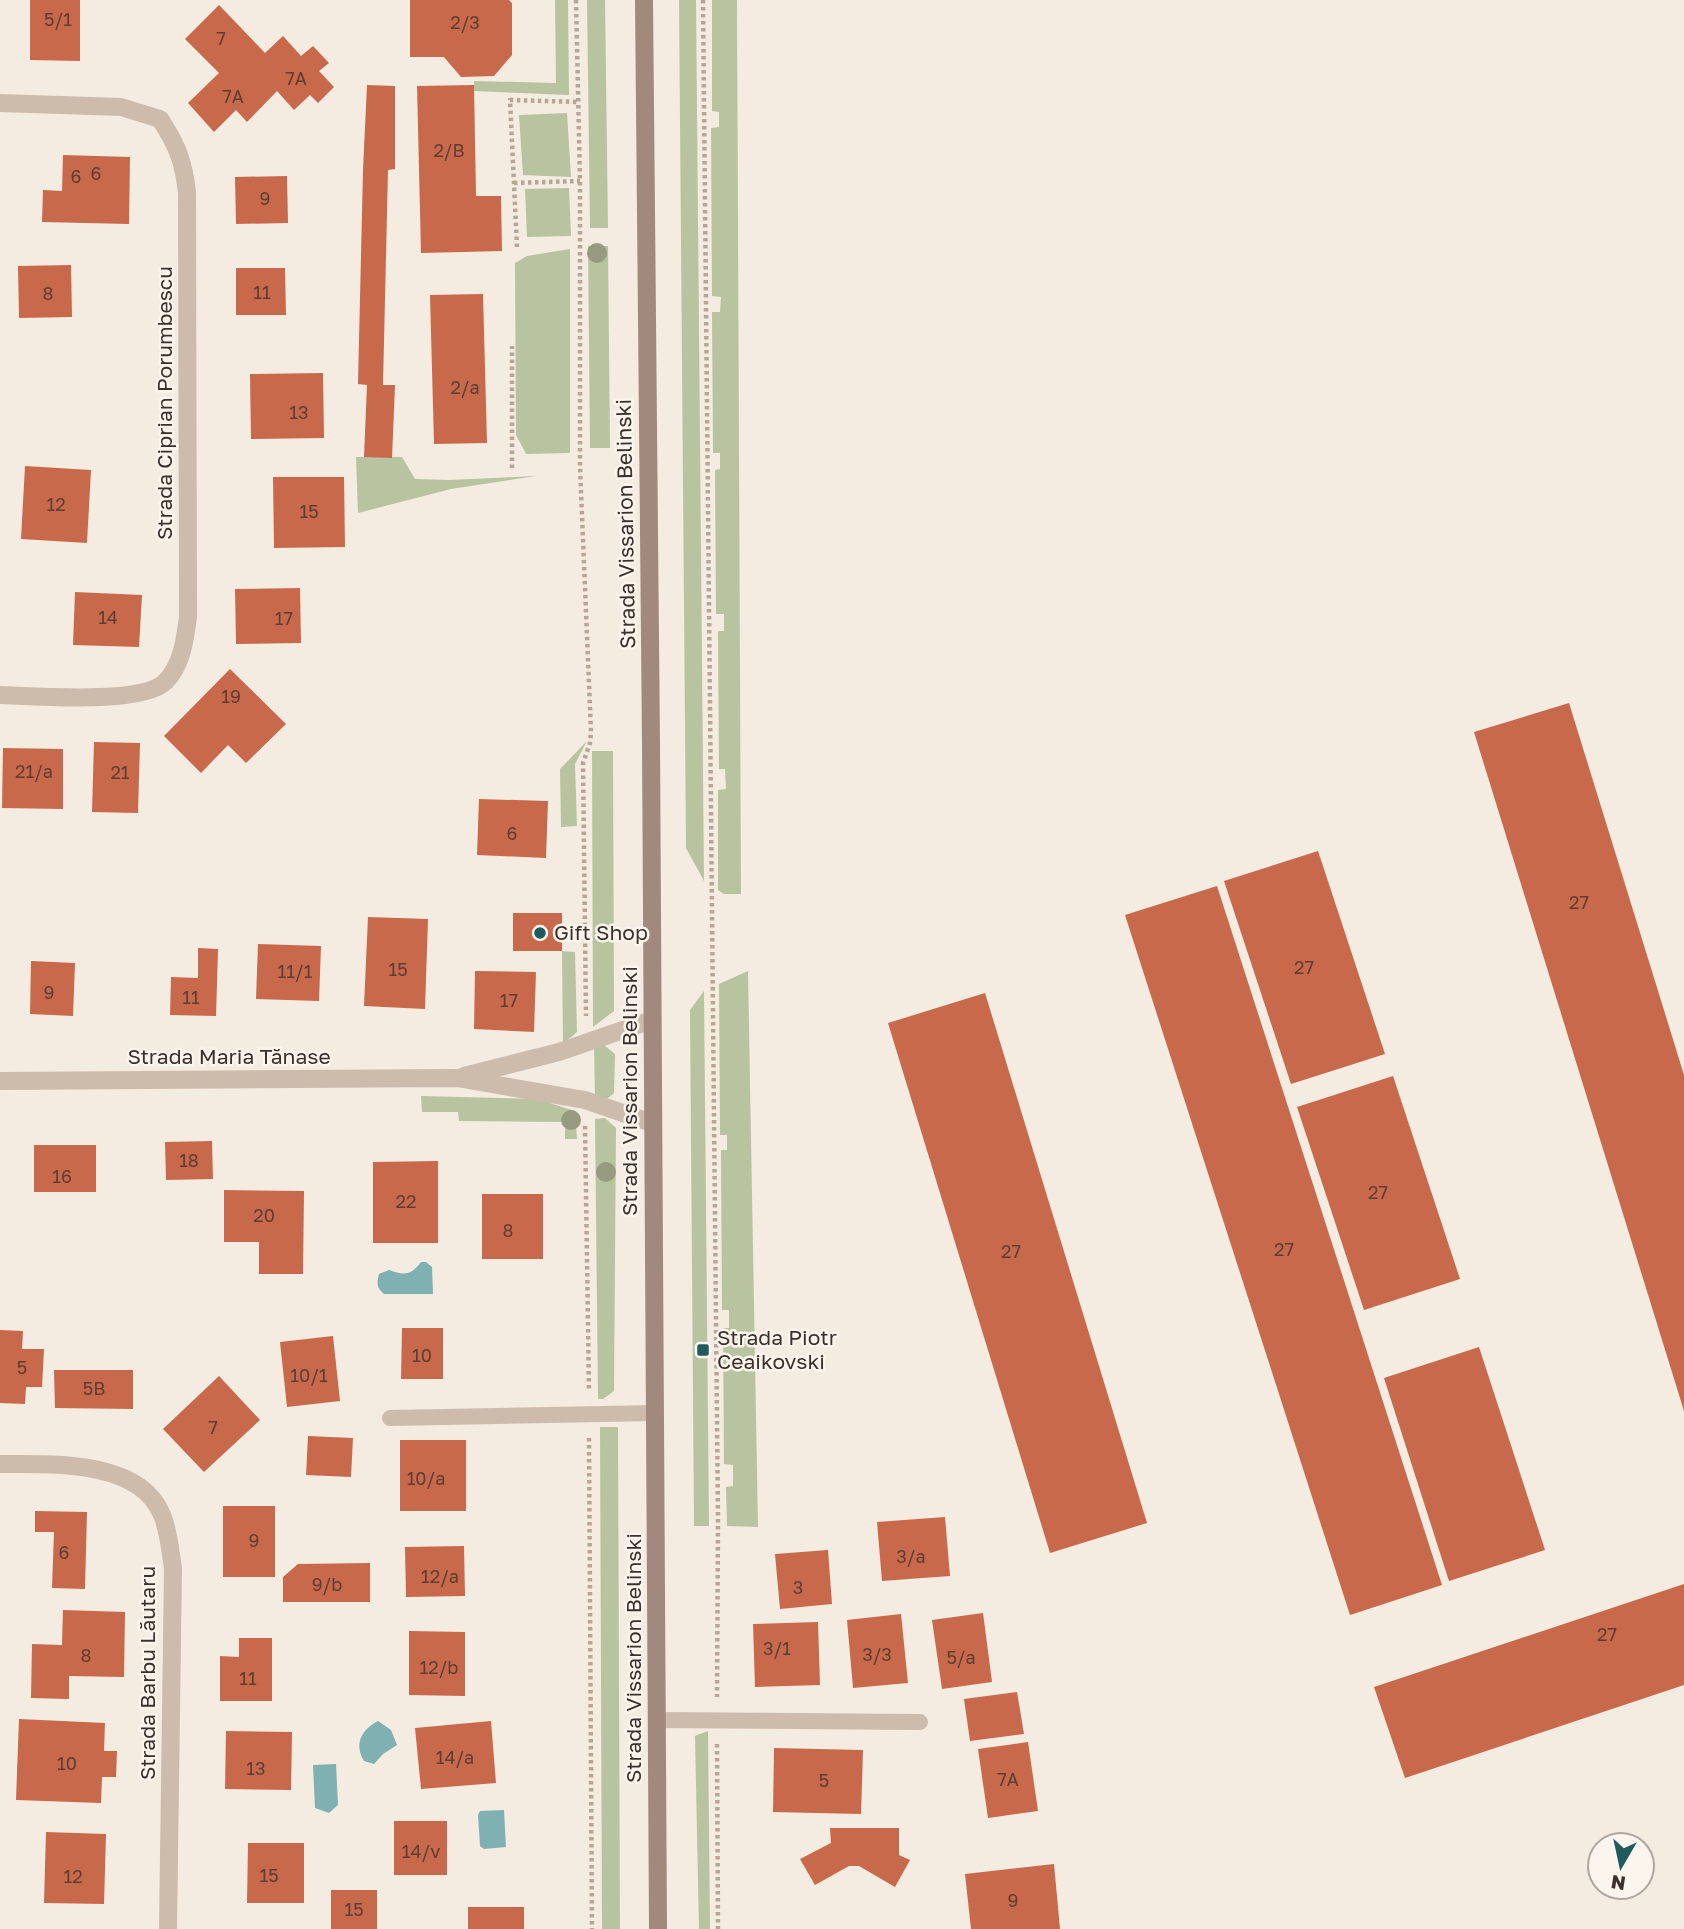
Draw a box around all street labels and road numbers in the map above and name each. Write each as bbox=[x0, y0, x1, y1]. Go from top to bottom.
street label: Strada Ciprian Porumbescu bbox=[151, 266, 177, 540]
street label: Strada Vissarion Belinski bbox=[610, 399, 640, 649]
street label: Strada Vissarion Belinski bbox=[616, 966, 642, 1216]
street label: Strada Maria Tănase bbox=[127, 1043, 331, 1069]
street label: Strada Vissarion Belinski bbox=[620, 1533, 646, 1783]
street label: Strada Barbu Lăutaru bbox=[134, 1566, 160, 1780]

